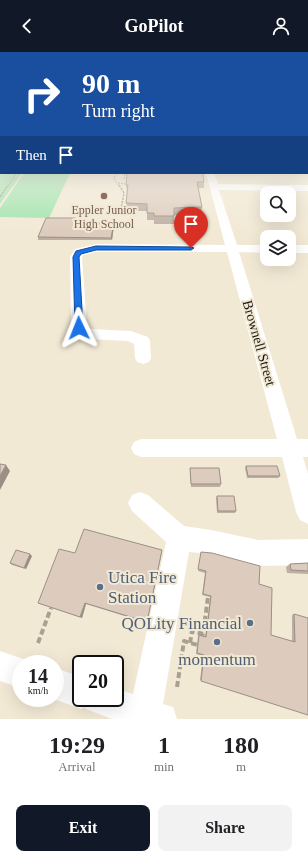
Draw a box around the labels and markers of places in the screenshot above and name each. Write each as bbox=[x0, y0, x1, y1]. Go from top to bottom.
marker: Eppler Junior High School bbox=[99, 191, 109, 201]
place label: Eppler Junior High School bbox=[72, 203, 137, 231]
pin bbox=[174, 207, 208, 248]
place label: Utica Fire Station bbox=[108, 568, 176, 607]
marker: Utica Fire Station bbox=[95, 582, 105, 592]
place label: QOLity Financial bbox=[122, 614, 242, 633]
marker: QOLity Financial bbox=[245, 618, 255, 628]
marker: momentum bbox=[212, 637, 222, 647]
place label: momentum bbox=[178, 650, 256, 669]

